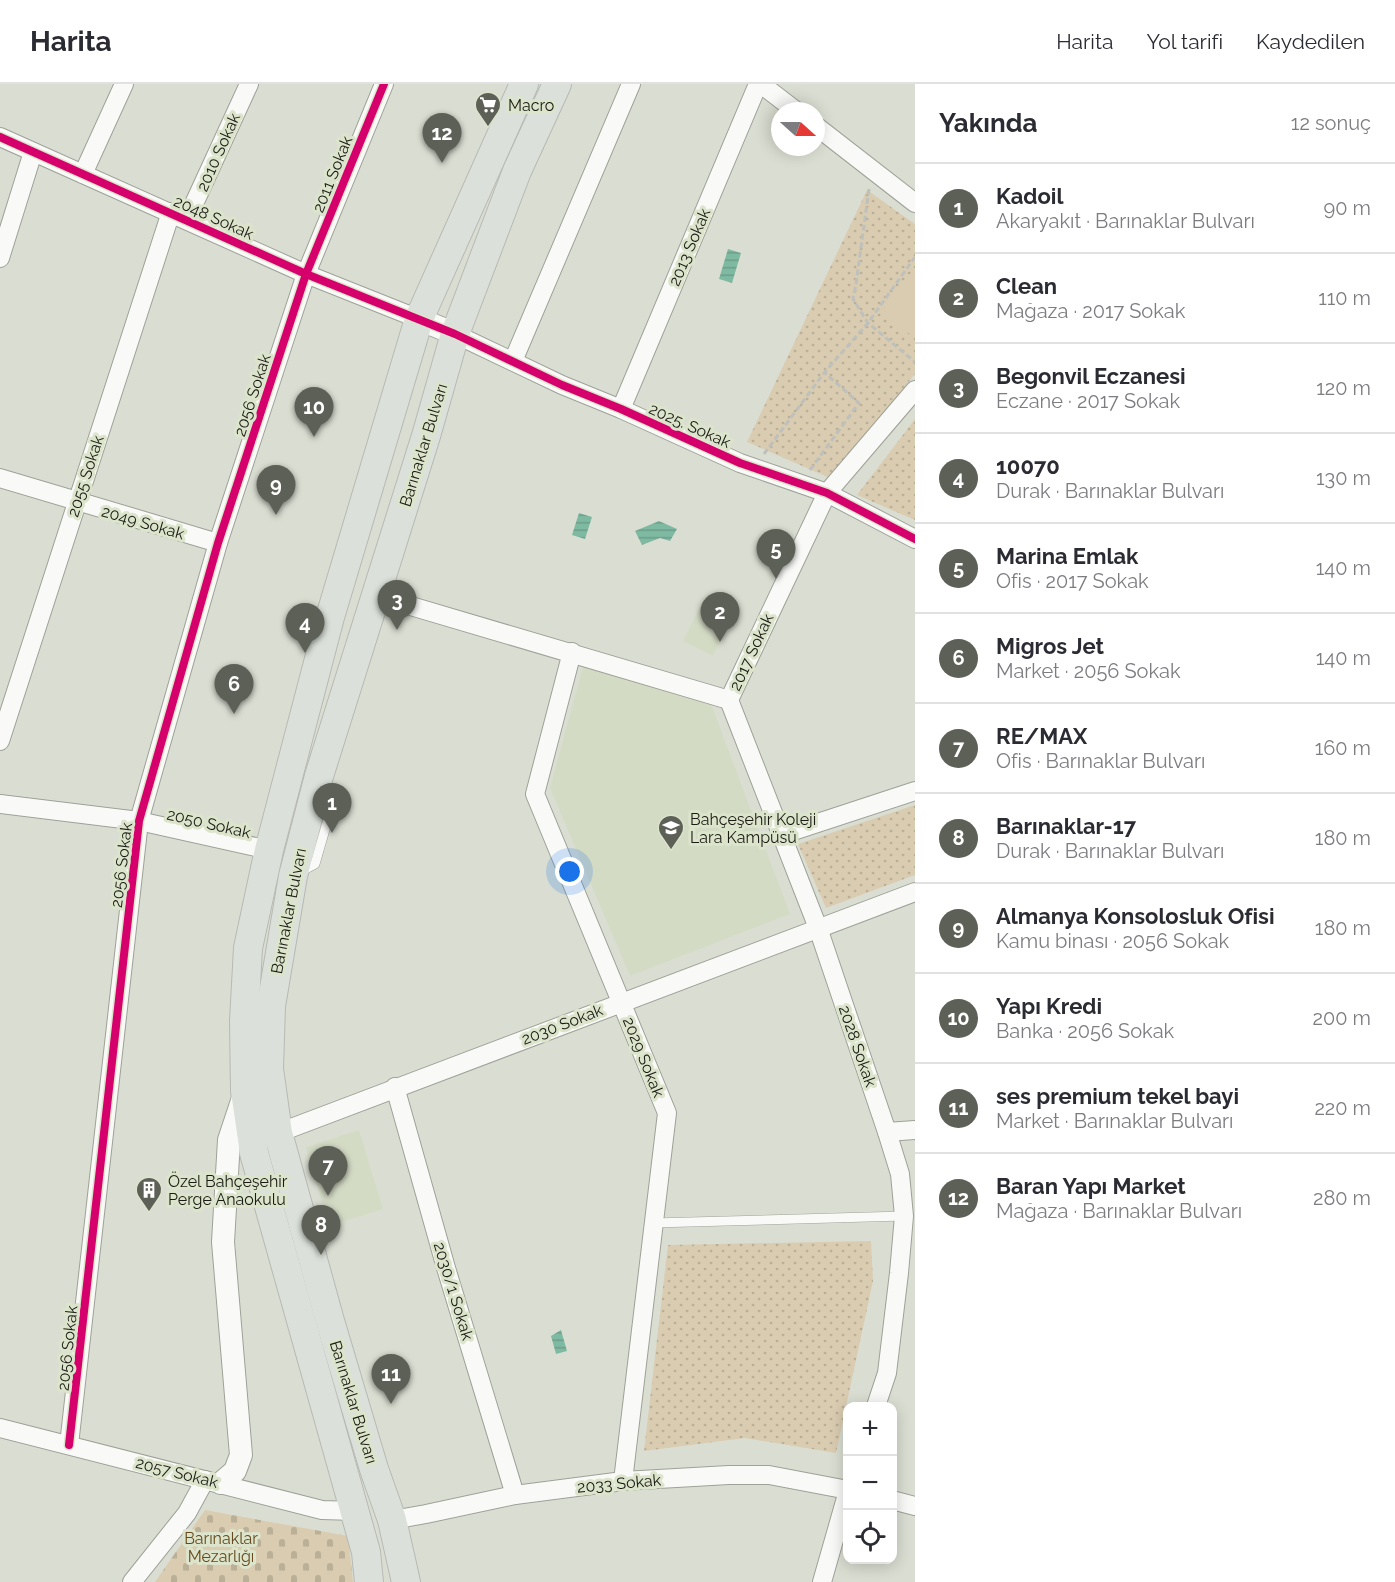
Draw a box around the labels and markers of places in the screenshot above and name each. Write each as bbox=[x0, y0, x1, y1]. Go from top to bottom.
supermarket icon: Macro bbox=[473, 90, 503, 128]
place label: Macro bbox=[508, 96, 554, 115]
pin: 12 bbox=[422, 113, 462, 163]
pin: 10 bbox=[294, 388, 334, 437]
pin: 9 bbox=[256, 466, 296, 515]
pin: 5 bbox=[756, 530, 796, 579]
pin: 3 bbox=[378, 580, 416, 630]
pin: 2 bbox=[700, 592, 740, 642]
pin: 4 bbox=[286, 604, 324, 653]
pin: 6 bbox=[214, 664, 254, 714]
pin: 1 bbox=[312, 784, 352, 833]
place label: Bahçeşehir Koleji Lara Kampüsü bbox=[690, 810, 816, 847]
school or university icon: Bahçeşehir Koleji Lara Kampüsü bbox=[656, 813, 686, 851]
pin: 7 bbox=[308, 1146, 348, 1196]
place label: Özel Bahçeşehir Perge Anaokulu bbox=[168, 1171, 288, 1209]
building icon: Özel Bahçeşehir Perge Anaokulu bbox=[134, 1175, 164, 1213]
pin: 8 bbox=[302, 1206, 340, 1255]
pin: 11 bbox=[372, 1354, 410, 1404]

